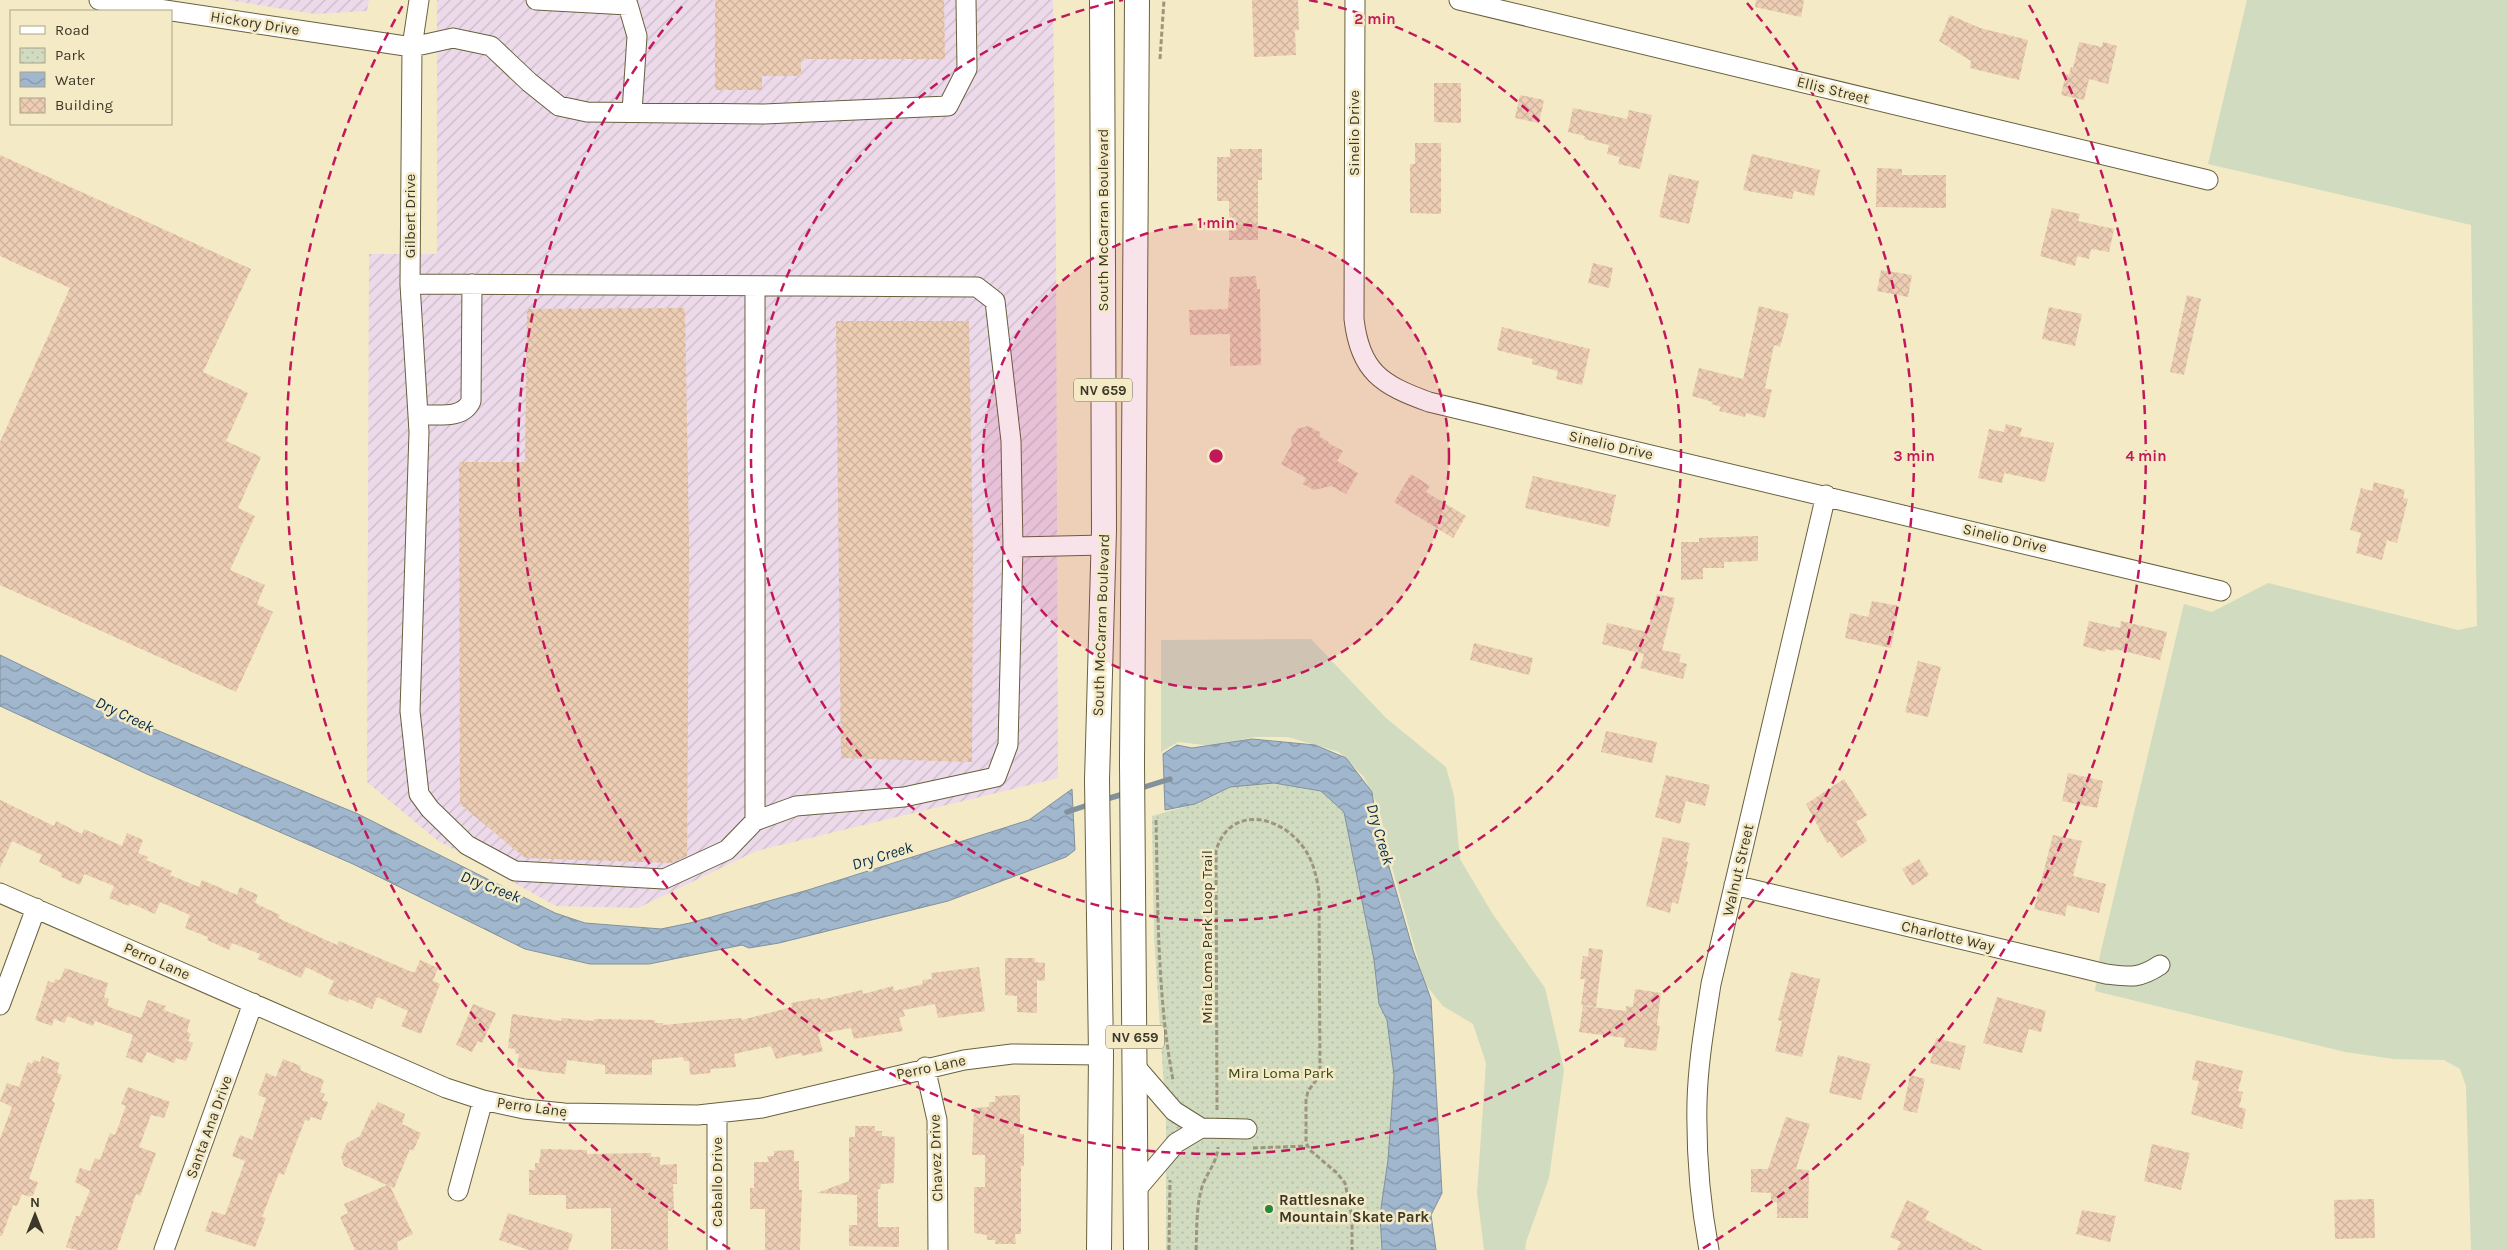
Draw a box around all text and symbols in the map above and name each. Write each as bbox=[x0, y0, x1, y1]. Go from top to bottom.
street label: Hickory Drive bbox=[209, 7, 301, 39]
legend bbox=[10, 10, 172, 125]
text: 2 min bbox=[1354, 10, 1396, 28]
text: Road bbox=[55, 21, 90, 39]
text: Park bbox=[55, 46, 85, 64]
text: Water bbox=[55, 71, 96, 89]
street label: Ellis Street bbox=[1795, 72, 1871, 108]
street label: Sinelio Drive bbox=[1345, 90, 1363, 176]
text: Building bbox=[55, 96, 113, 114]
street label: South McCarran Boulevard bbox=[1094, 129, 1112, 311]
street label: Gilbert Drive bbox=[401, 174, 419, 258]
text: 1 min bbox=[1197, 214, 1235, 232]
road number: NV 659 bbox=[1074, 378, 1132, 402]
street label: Sinelio Drive bbox=[1567, 427, 1655, 463]
centre of rings bbox=[1207, 447, 1225, 465]
text: 3 min bbox=[1893, 447, 1935, 465]
text: 4 min bbox=[2125, 447, 2167, 465]
street label: Sinelio Drive bbox=[1961, 520, 2049, 556]
street label: South McCarran Boulevard bbox=[1089, 533, 1113, 717]
water label: Dry Creek bbox=[92, 692, 158, 737]
water label: Dry Creek bbox=[1363, 801, 1399, 868]
street label: Walnut Street bbox=[1719, 822, 1757, 918]
water label: Dry Creek bbox=[849, 837, 916, 874]
street label: Mira Loma Park Loop Trail bbox=[1198, 850, 1216, 1024]
water label: Dry Creek bbox=[458, 866, 524, 907]
street label: Charlotte Way bbox=[1900, 917, 1996, 955]
street label: Perro Lane bbox=[121, 938, 193, 984]
road number: NV 659 bbox=[1106, 1026, 1164, 1048]
street label: Perro Lane bbox=[895, 1051, 967, 1083]
park label: Mira Loma Park bbox=[1228, 1064, 1334, 1082]
street label: Santa Ana Drive bbox=[182, 1073, 236, 1181]
street label: Perro Lane bbox=[496, 1093, 568, 1121]
street label: Chavez Drive bbox=[925, 1114, 947, 1202]
street label: Caballo Drive bbox=[708, 1137, 726, 1227]
north arrow bbox=[10, 1190, 60, 1240]
place label: Rattlesnake Mountain Skate Park bbox=[1279, 1191, 1429, 1226]
text: N bbox=[30, 1194, 40, 1211]
marker: Rattlesnake Mountain Skate Park bbox=[1263, 1203, 1275, 1215]

